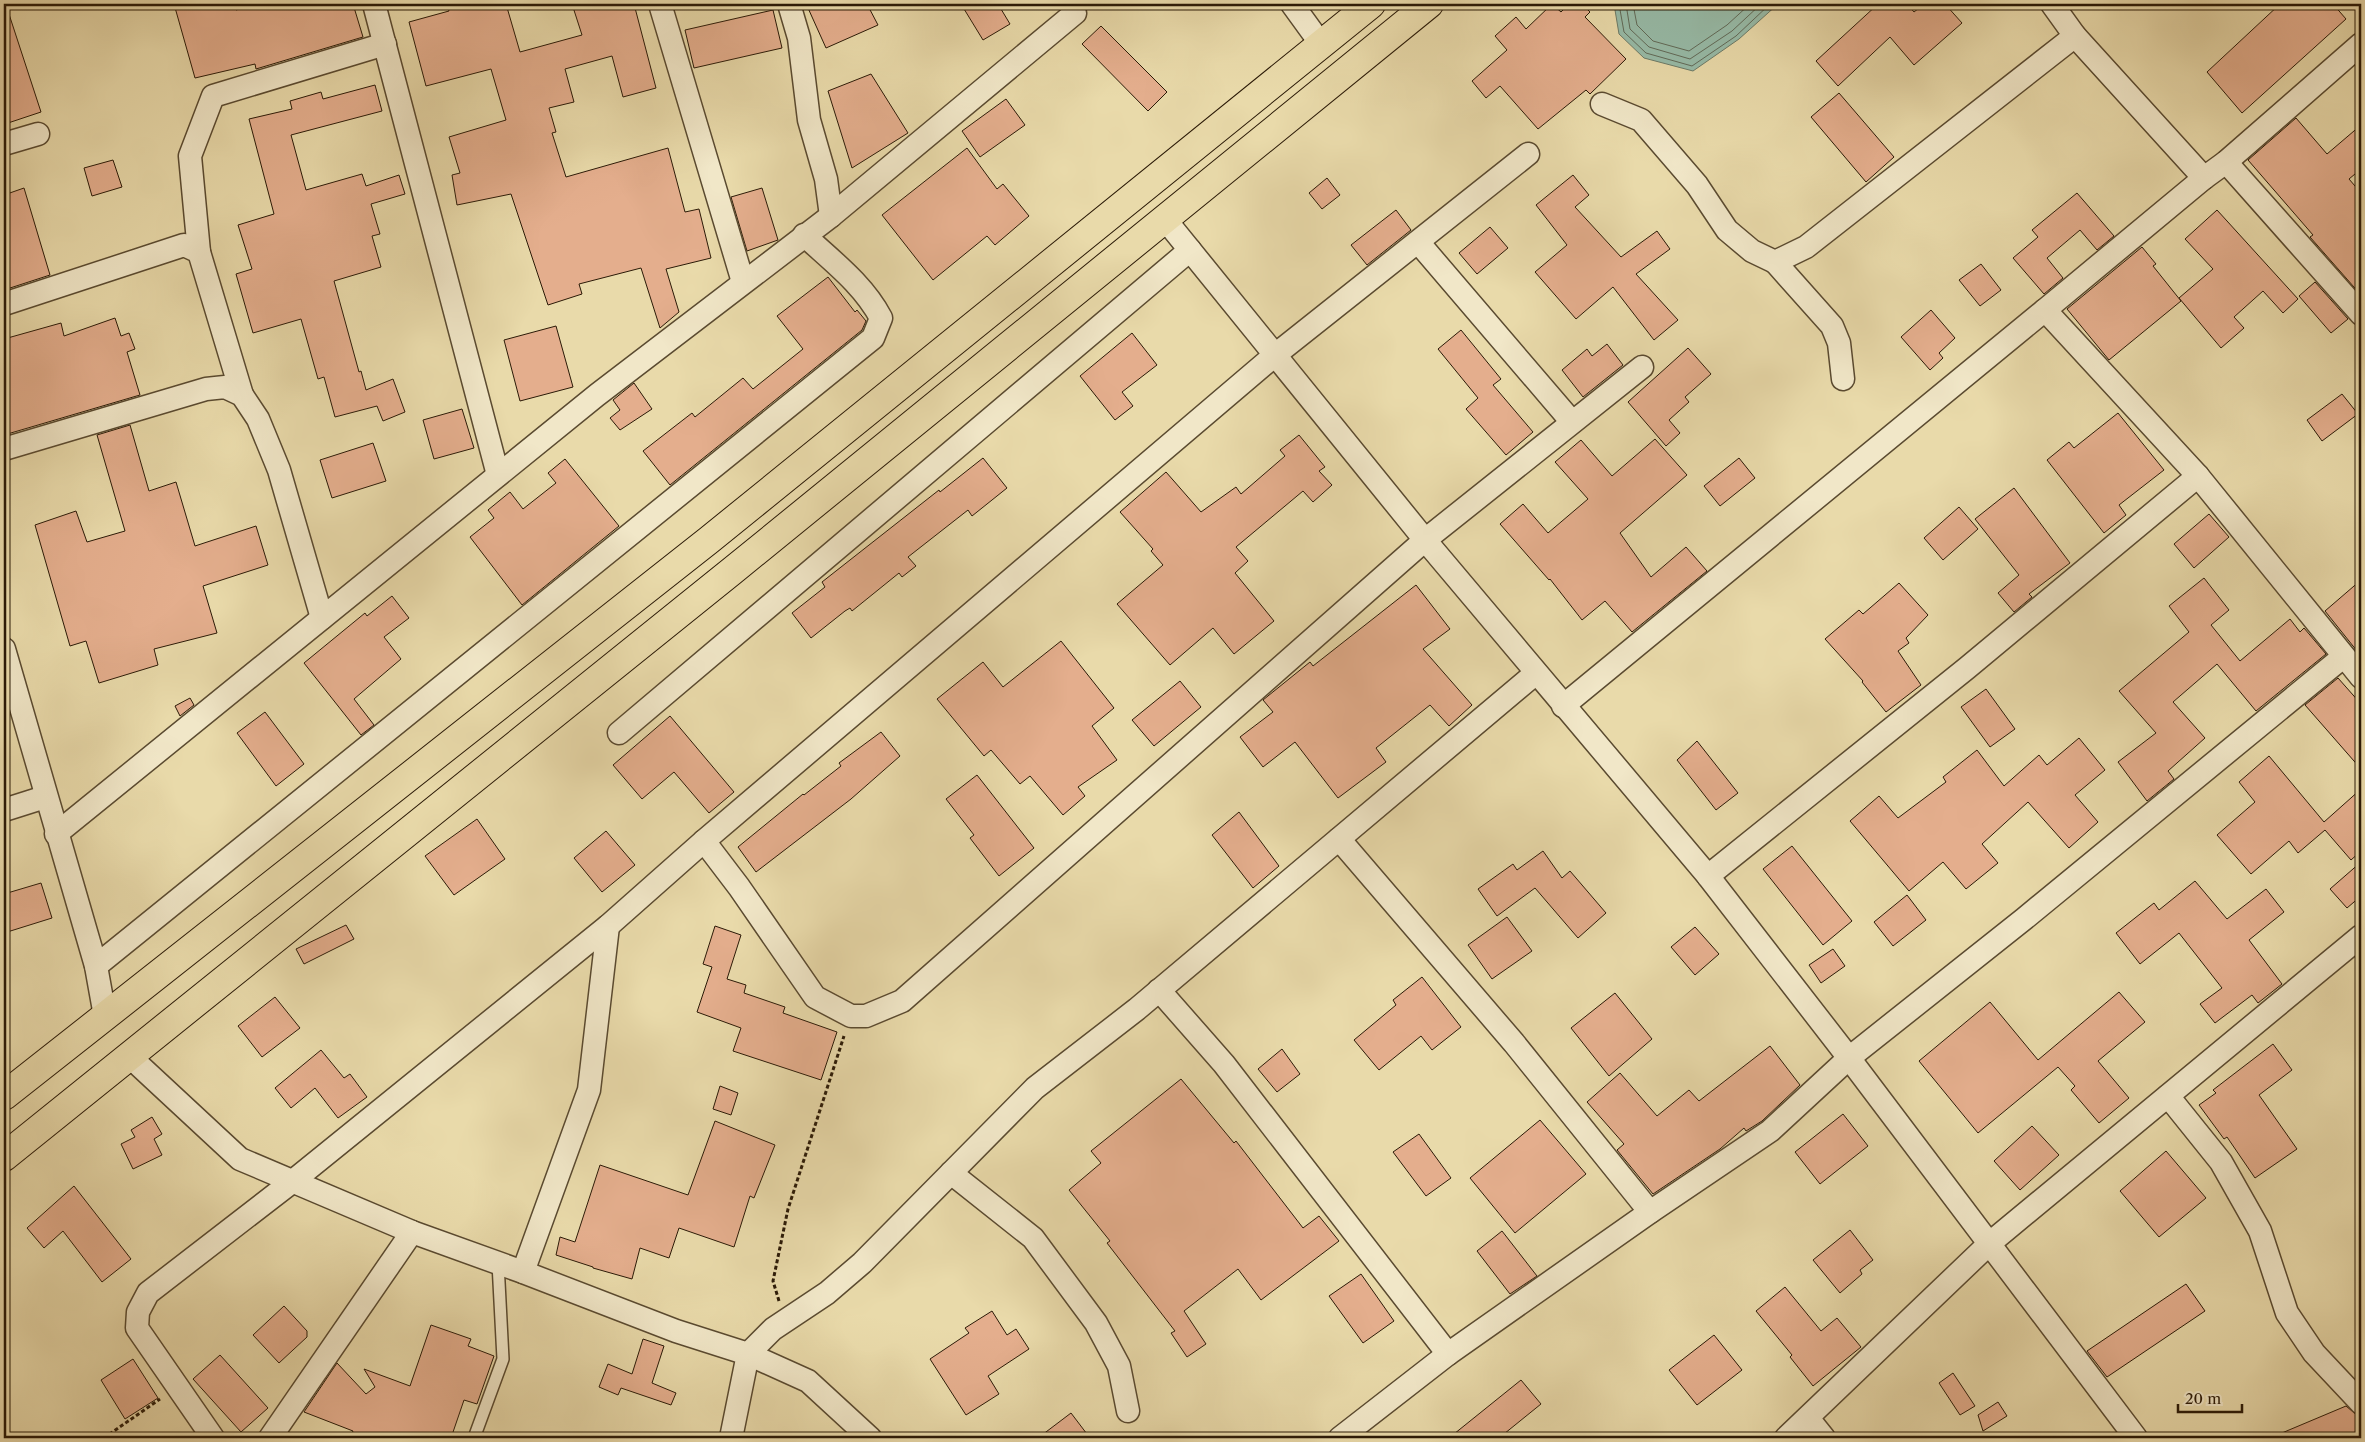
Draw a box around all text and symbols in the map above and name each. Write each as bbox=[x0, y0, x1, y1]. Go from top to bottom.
scale bar bbox=[2178, 1382, 2241, 1414]
text: 20 m bbox=[2185, 1389, 2221, 1408]

